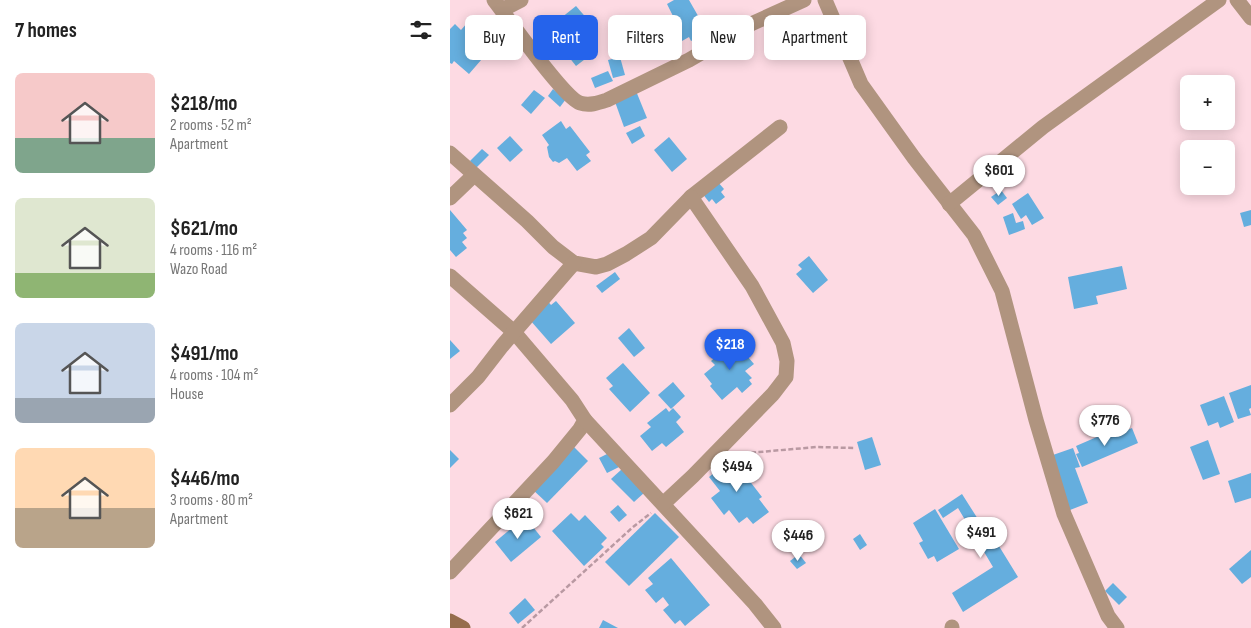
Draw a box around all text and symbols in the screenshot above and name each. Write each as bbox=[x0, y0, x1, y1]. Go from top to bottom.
chip: Buy bbox=[465, 15, 523, 60]
chip: Rent bbox=[533, 15, 598, 60]
chip: Filters bbox=[608, 15, 682, 60]
chip: New bbox=[692, 15, 754, 60]
chip: Apartment bbox=[764, 15, 866, 60]
icon: filters bbox=[407, 16, 435, 44]
text: 7 homes bbox=[15, 18, 77, 43]
map controls bbox=[1180, 75, 1235, 195]
button: + bbox=[1180, 75, 1235, 130]
text: $218/mo bbox=[170, 91, 238, 116]
icon: home bbox=[55, 93, 115, 153]
text: 2 rooms · 52 m² bbox=[170, 116, 252, 135]
text: Apartment bbox=[170, 135, 228, 154]
button: − bbox=[1180, 140, 1235, 195]
pin: $601 bbox=[969, 154, 1029, 197]
text: $601 bbox=[984, 161, 1014, 180]
text: $621/mo bbox=[170, 216, 238, 241]
icon: home bbox=[55, 218, 115, 278]
text: 4 rooms · 116 m² bbox=[170, 241, 257, 260]
text: Wazo Road bbox=[170, 260, 228, 279]
pin: $218 bbox=[700, 328, 760, 371]
text: $218 bbox=[715, 335, 745, 354]
text: $491/mo bbox=[170, 341, 238, 366]
icon: home bbox=[55, 343, 115, 403]
text: 4 rooms · 104 m² bbox=[170, 366, 258, 385]
text: House bbox=[170, 385, 204, 404]
pin: $776 bbox=[1075, 404, 1135, 447]
text: $776 bbox=[1090, 411, 1120, 430]
pin: $494 bbox=[707, 450, 767, 493]
text: $494 bbox=[722, 457, 752, 476]
text: $446/mo bbox=[170, 466, 240, 491]
icon: home bbox=[55, 468, 115, 528]
text: 3 rooms · 80 m² bbox=[170, 491, 253, 510]
pin: $621 bbox=[488, 498, 548, 540]
text: $621 bbox=[503, 504, 533, 523]
text: Apartment bbox=[170, 510, 228, 529]
pin: $491 bbox=[951, 516, 1011, 559]
pin: $446 bbox=[768, 520, 828, 562]
text: $491 bbox=[966, 523, 996, 542]
text: $446 bbox=[783, 526, 813, 545]

